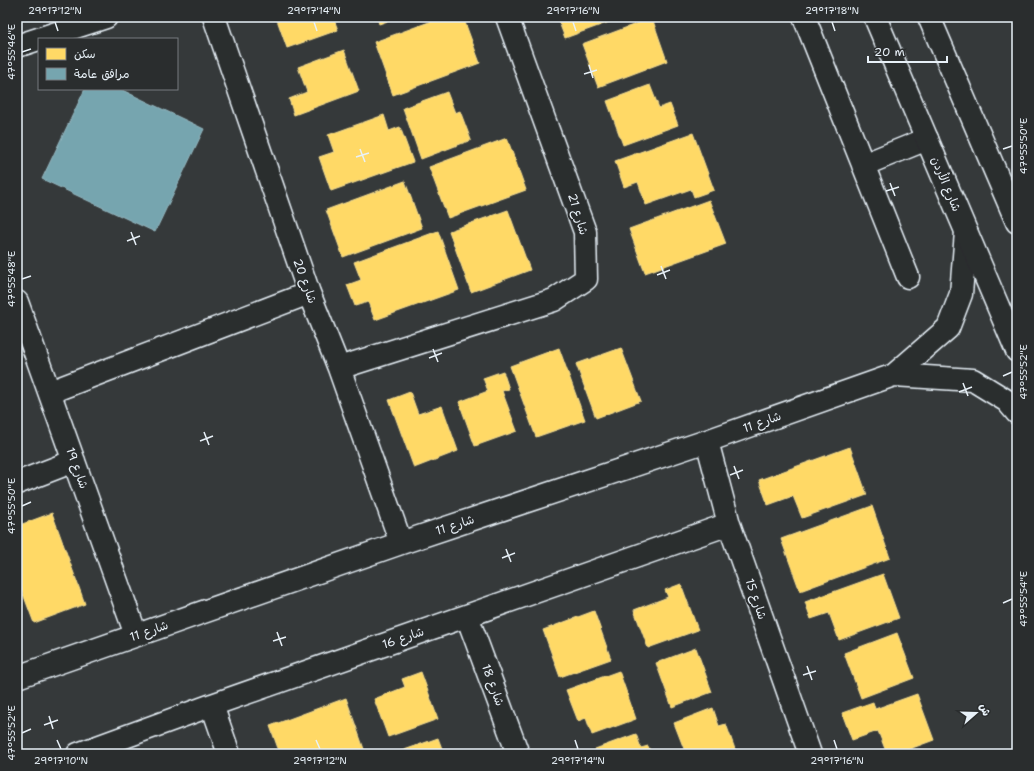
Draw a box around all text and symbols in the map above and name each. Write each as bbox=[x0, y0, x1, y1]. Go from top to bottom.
text: 29°17'12"N bbox=[28, 4, 82, 17]
text: 29°17'14"N bbox=[287, 4, 341, 17]
text: 29°17'16"N bbox=[546, 4, 600, 17]
text: 29°17'18"N bbox=[805, 4, 859, 17]
text: 47°55'46"E bbox=[5, 24, 18, 80]
legend bbox=[38, 38, 178, 90]
scale bar bbox=[868, 38, 947, 64]
text: 20 m bbox=[874, 44, 905, 60]
text: سكن bbox=[74, 46, 96, 62]
text: مرافق عامة bbox=[74, 66, 130, 82]
text: 47°55'50"E bbox=[1017, 118, 1030, 174]
street label: شارع الأردن bbox=[926, 154, 965, 214]
street label: شارع 21 bbox=[563, 191, 592, 237]
text: 47°55'48"E bbox=[5, 251, 18, 307]
street label: شارع 20 bbox=[289, 256, 320, 306]
text: 47°55'52"E bbox=[1017, 344, 1030, 400]
street label: شارع 11 bbox=[741, 408, 784, 437]
street label: شارع 19 bbox=[61, 445, 92, 491]
text: 47°55'50"E bbox=[5, 478, 18, 534]
street label: شارع 11 bbox=[434, 511, 477, 540]
text: 47°55'54"E bbox=[1017, 571, 1030, 627]
street label: شارع 15 bbox=[741, 576, 770, 622]
street label: شارع 11 bbox=[128, 617, 171, 646]
street label: شارع 16 bbox=[380, 623, 426, 654]
street label: شارع 18 bbox=[477, 662, 508, 708]
north arrow bbox=[956, 693, 996, 733]
text: ش bbox=[976, 701, 994, 718]
text: 47°55'52"E bbox=[5, 705, 18, 761]
text: 29°17'10"N bbox=[34, 754, 88, 767]
text: 29°17'12"N bbox=[293, 754, 347, 767]
text: 29°17'14"N bbox=[551, 754, 605, 767]
text: 29°17'16"N bbox=[810, 754, 864, 767]

